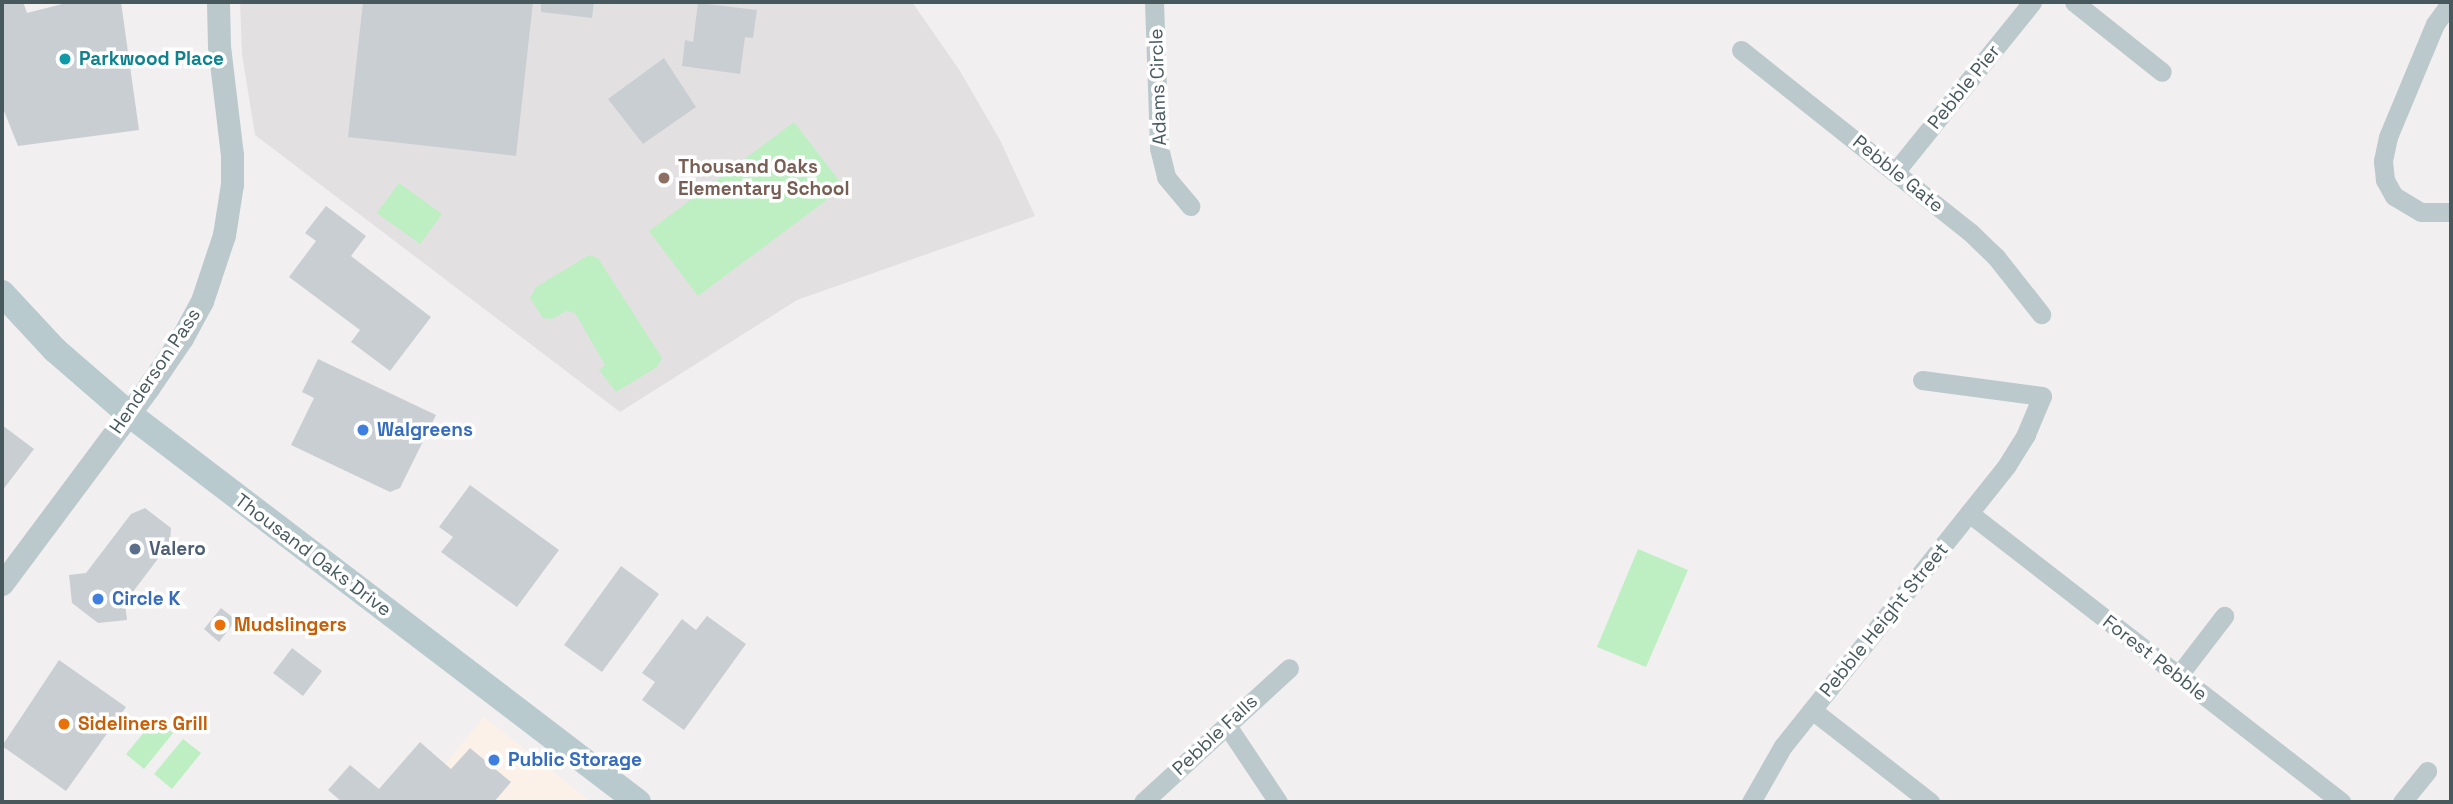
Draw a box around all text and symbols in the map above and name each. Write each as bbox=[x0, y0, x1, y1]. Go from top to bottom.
street label: Adams Circle bbox=[1145, 28, 1171, 146]
street label: Pebble Pier bbox=[1923, 40, 2005, 134]
place label: Parkwood Place bbox=[79, 48, 224, 70]
marker: Parkwood Place bbox=[57, 51, 73, 67]
street label: Pebble Gate bbox=[1848, 130, 1948, 218]
place label: Thousand Oaks Elementary School bbox=[678, 156, 850, 200]
marker: Thousand Oaks Elementary School bbox=[656, 170, 672, 186]
street label: Henderson Pass bbox=[105, 304, 205, 438]
place label: Walgreens bbox=[377, 419, 473, 441]
marker: Walgreens bbox=[355, 422, 371, 438]
street label: Thousand Oaks Drive bbox=[230, 489, 396, 621]
place label: Valero bbox=[149, 538, 206, 560]
street label: Pebble Height Street bbox=[1815, 539, 1953, 701]
marker: Valero bbox=[127, 541, 143, 557]
place label: Circle K bbox=[112, 588, 180, 610]
marker: Circle K bbox=[90, 591, 106, 607]
street label: Forest Pebble bbox=[2098, 610, 2212, 706]
place label: Mudslingers bbox=[234, 614, 347, 636]
marker: Mudslingers bbox=[212, 617, 228, 633]
street label: Pebble Falls bbox=[1168, 690, 1262, 780]
place label: Sideliners Grill bbox=[78, 713, 208, 735]
marker: Sideliners Grill bbox=[56, 716, 72, 732]
place label: Public Storage bbox=[508, 749, 642, 771]
marker: Public Storage bbox=[486, 752, 502, 768]

